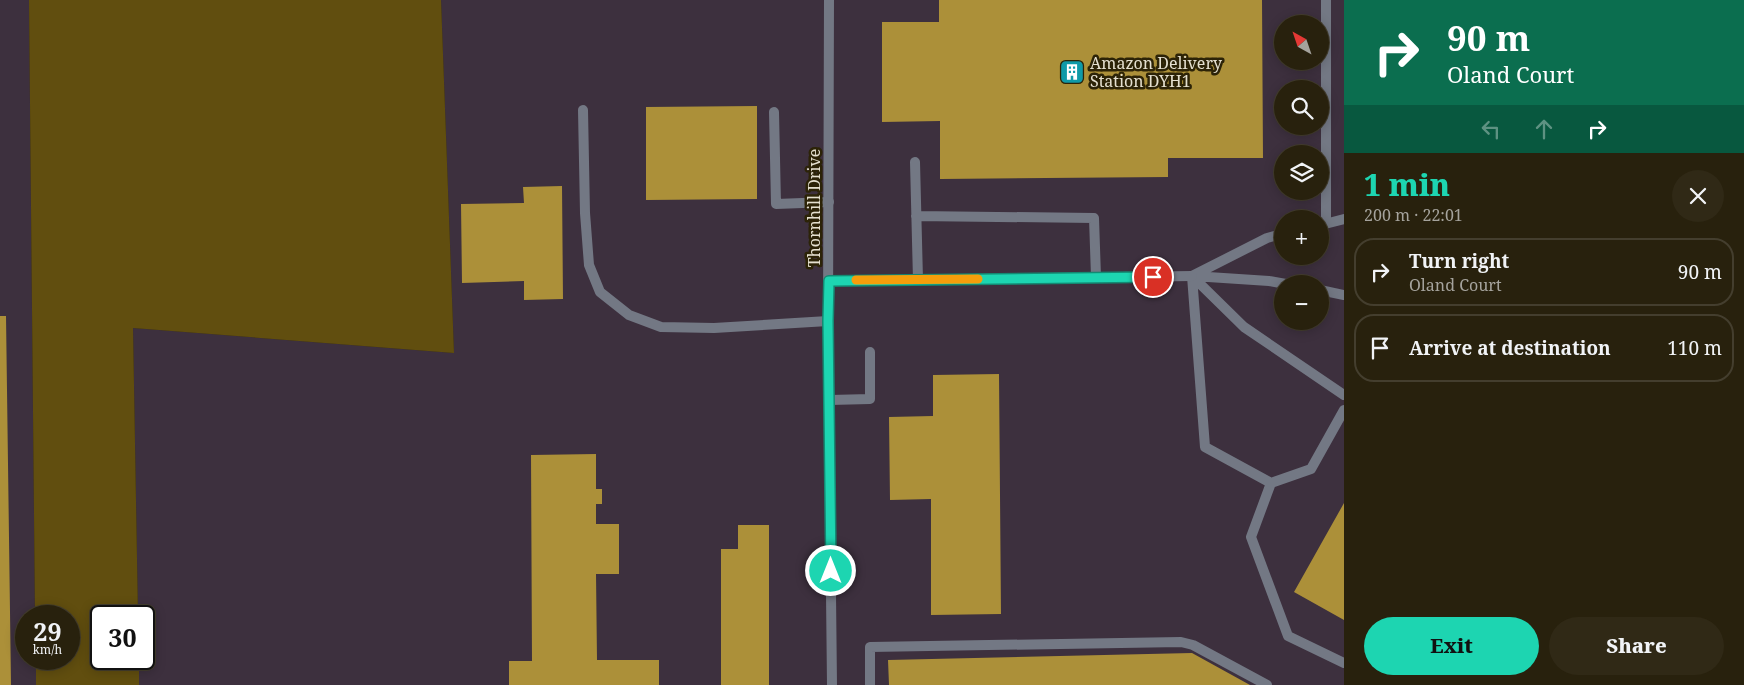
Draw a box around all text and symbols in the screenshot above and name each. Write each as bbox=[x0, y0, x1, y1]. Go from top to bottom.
text: 90 m bbox=[1447, 14, 1530, 61]
north arrow bbox=[1274, 15, 1329, 70]
map controls bbox=[1274, 15, 1329, 330]
icon: right bbox=[1364, 20, 1429, 85]
place label: Amazon Delivery Station DYH1 bbox=[1090, 52, 1223, 92]
building icon: Amazon Delivery Station DYH1 bbox=[1059, 59, 1085, 85]
text: Oland Court bbox=[1447, 59, 1574, 89]
button: search bbox=[1274, 80, 1329, 135]
icon: left bbox=[1477, 115, 1505, 143]
icon: ahead bbox=[1530, 115, 1558, 143]
icon: right bbox=[1583, 115, 1611, 143]
button: layers bbox=[1274, 145, 1329, 200]
street label: Thornhill Drive bbox=[803, 149, 825, 267]
text: 1 min bbox=[1364, 164, 1450, 205]
button: close bbox=[1672, 170, 1724, 222]
text: 200 m · 22:01 bbox=[1364, 204, 1463, 226]
button: + bbox=[1274, 210, 1329, 265]
text: Turn right bbox=[1409, 248, 1509, 274]
pin bbox=[1132, 256, 1174, 298]
icon: right bbox=[1366, 258, 1394, 286]
text: 90 m bbox=[1678, 259, 1722, 285]
icon: arrive bbox=[1139, 263, 1167, 291]
text: Oland Court bbox=[1409, 274, 1502, 296]
button: − bbox=[1274, 275, 1329, 330]
icon: arrive bbox=[1366, 334, 1394, 362]
text: Arrive at destination bbox=[1409, 335, 1611, 361]
text: 110 m bbox=[1667, 335, 1722, 361]
position arrow bbox=[804, 544, 856, 596]
speed limit sign: 30 bbox=[90, 605, 155, 670]
text: 29 bbox=[33, 614, 62, 648]
button: Exit bbox=[1364, 617, 1539, 675]
button: Share bbox=[1549, 617, 1724, 675]
text: km/h bbox=[33, 641, 62, 658]

